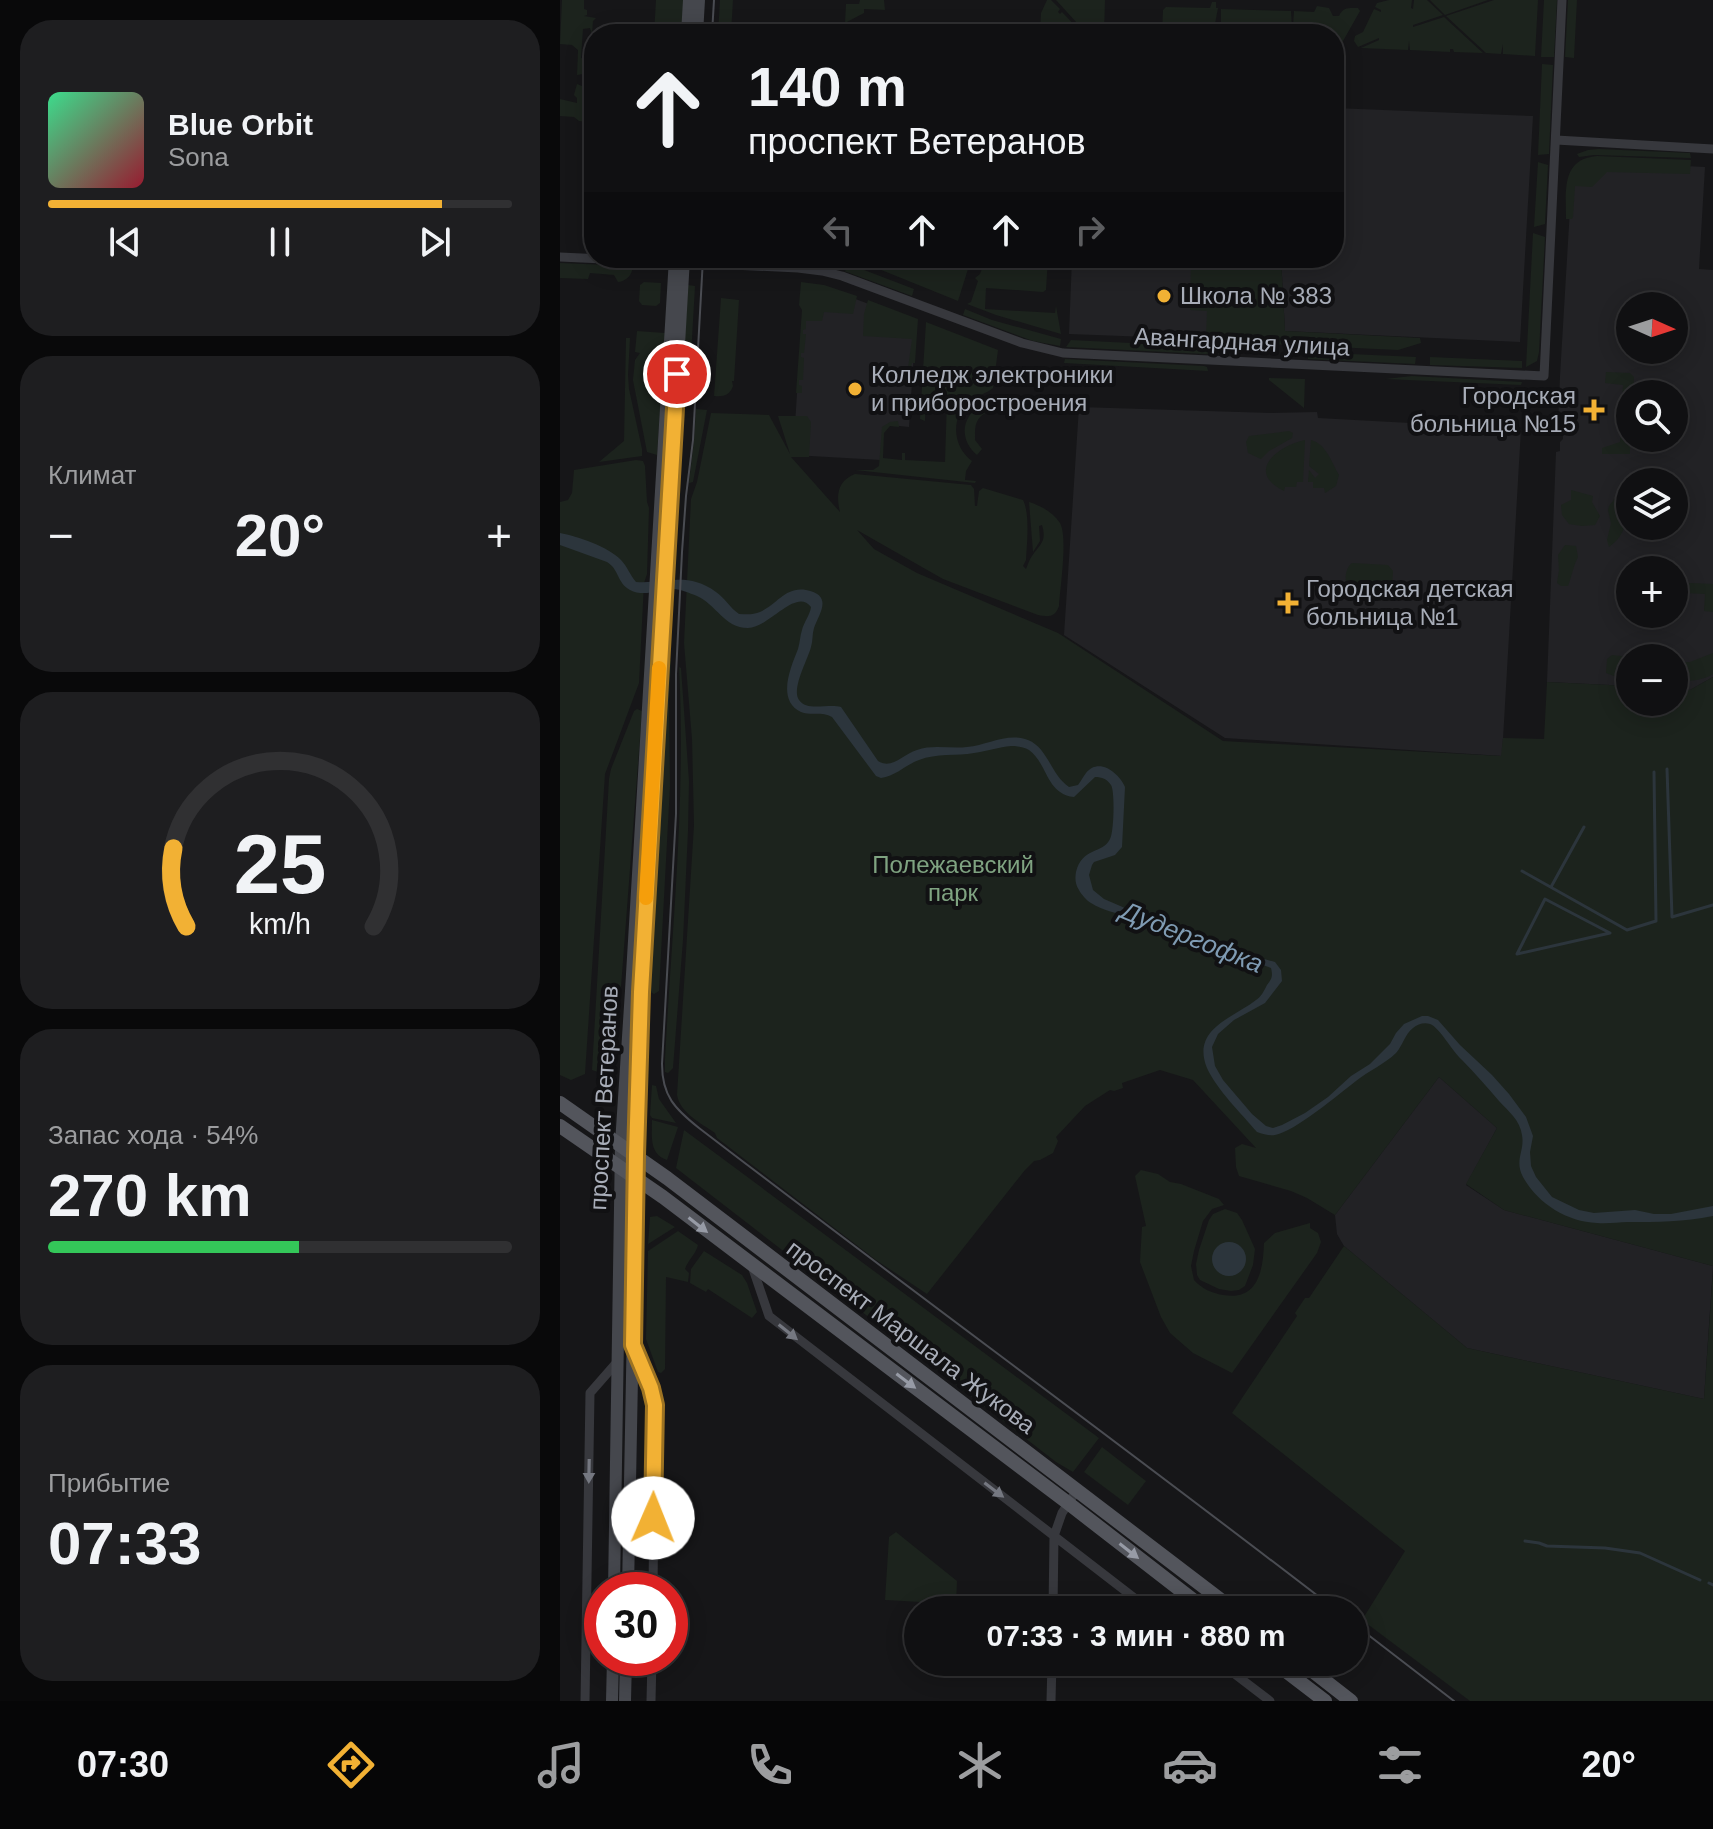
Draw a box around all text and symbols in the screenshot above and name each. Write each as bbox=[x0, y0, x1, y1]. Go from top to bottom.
text: 140 m bbox=[748, 55, 907, 118]
icon: ahead bbox=[616, 56, 720, 160]
text: Blue Orbit bbox=[168, 108, 313, 141]
text: проспект Ветеранов bbox=[748, 121, 1086, 162]
text: Sona bbox=[168, 142, 229, 172]
icon: left bbox=[816, 208, 860, 252]
icon: ahead bbox=[900, 208, 944, 252]
icon: ahead bbox=[984, 208, 1028, 252]
icon: right bbox=[1068, 208, 1112, 252]
icon: previous bbox=[103, 220, 147, 264]
icon: pause bbox=[258, 220, 302, 264]
icon: next bbox=[413, 220, 457, 264]
place label: Школа № 383 bbox=[1180, 282, 1332, 309]
marker: Школа № 383 bbox=[1155, 287, 1173, 305]
north arrow bbox=[1616, 292, 1688, 364]
map controls bbox=[1616, 292, 1688, 716]
street label: Авангардная улица bbox=[1134, 322, 1351, 361]
pin bbox=[643, 340, 711, 408]
icon: arrive bbox=[655, 352, 699, 396]
place label: Колледж электроники и приборостроения bbox=[871, 361, 1113, 416]
marker: Колледж электроники и приборостроения bbox=[846, 380, 864, 398]
button: search bbox=[1616, 380, 1688, 452]
place label: Городская больница №15 bbox=[1410, 382, 1576, 437]
marker: Городская больница №15 bbox=[1583, 399, 1605, 421]
text: Климат bbox=[48, 460, 137, 490]
button: layers bbox=[1616, 468, 1688, 540]
text: 20° bbox=[235, 502, 325, 569]
text: − bbox=[48, 511, 74, 560]
text: + bbox=[486, 511, 512, 560]
button: + bbox=[1616, 556, 1688, 628]
place label: Городская детская больница №1 bbox=[1306, 575, 1514, 630]
marker: Городская детская больница №1 bbox=[1277, 592, 1299, 614]
button: − bbox=[1616, 644, 1688, 716]
text: 25 bbox=[234, 817, 326, 910]
park label: Полежаевский парк bbox=[872, 851, 1034, 906]
water label: Дудергофка bbox=[1114, 894, 1267, 979]
text: km/h bbox=[249, 908, 311, 940]
street label: проспект Ветеранов bbox=[584, 985, 623, 1211]
text: Запас хода · 54% bbox=[48, 1120, 258, 1150]
text: 270 km bbox=[48, 1162, 252, 1229]
one-way arrow bbox=[688, 1216, 708, 1233]
street label: проспект Маршала Жукова bbox=[782, 1234, 1041, 1439]
one-way arrow bbox=[778, 1323, 798, 1340]
one-way arrow bbox=[896, 1372, 916, 1388]
one-way arrow bbox=[583, 1459, 595, 1484]
text: Прибытие bbox=[48, 1468, 170, 1498]
position arrow bbox=[611, 1476, 695, 1560]
one-way arrow bbox=[984, 1482, 1004, 1498]
text: 07:33 bbox=[48, 1510, 201, 1577]
one-way arrow bbox=[1119, 1543, 1140, 1559]
speed limit sign: 30 bbox=[584, 1572, 688, 1676]
text: 07:33 · 3 мин · 880 m bbox=[987, 1619, 1285, 1652]
icon: directions bbox=[323, 1737, 379, 1793]
icon: music bbox=[533, 1737, 589, 1793]
icon: phone bbox=[742, 1737, 798, 1793]
icon: climate bbox=[952, 1737, 1008, 1793]
icon: car bbox=[1162, 1737, 1218, 1793]
icon: filters bbox=[1372, 1737, 1428, 1793]
text: 07:30 bbox=[77, 1744, 169, 1785]
text: 20° bbox=[1582, 1744, 1636, 1785]

